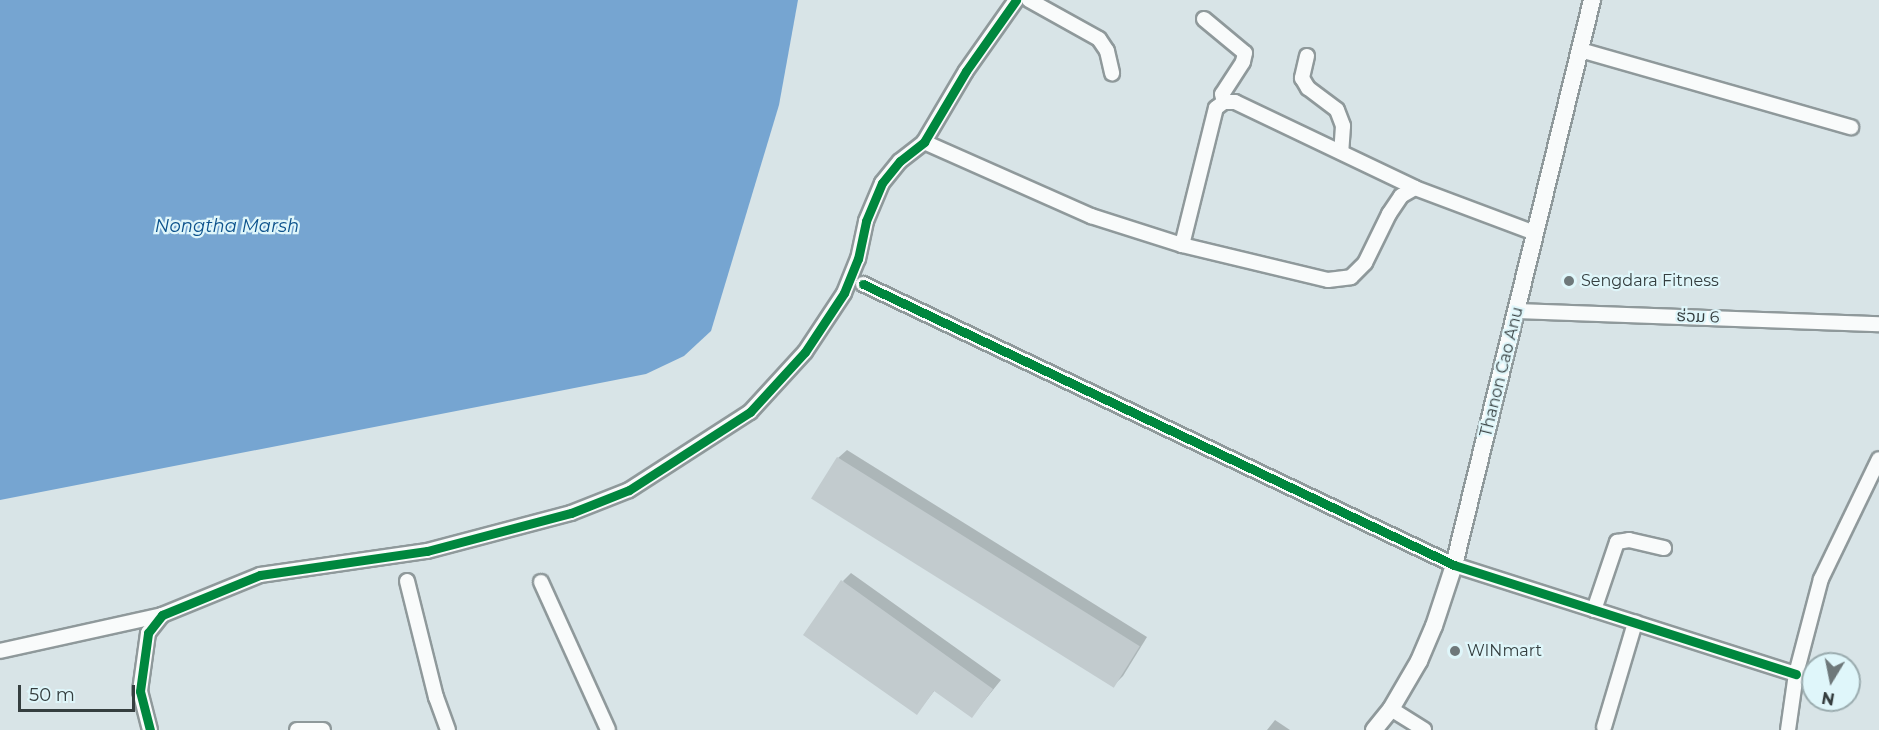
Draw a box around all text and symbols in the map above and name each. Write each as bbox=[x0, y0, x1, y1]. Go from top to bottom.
water label: Nongtha Marsh bbox=[155, 215, 299, 237]
place label: Sengdara Fitness bbox=[1581, 271, 1719, 291]
marker: Sengdara Fitness bbox=[1562, 274, 1576, 288]
street label: Thanon Cao Anu bbox=[1477, 305, 1527, 439]
street label: ຮ່ວມ 6 bbox=[1676, 307, 1720, 327]
place label: WINmart bbox=[1467, 641, 1542, 661]
marker: WINmart bbox=[1448, 644, 1462, 658]
north arrow bbox=[1801, 652, 1861, 712]
scale bar bbox=[21, 673, 138, 711]
text: 50 m bbox=[29, 684, 75, 706]
text: N bbox=[1820, 688, 1836, 709]

